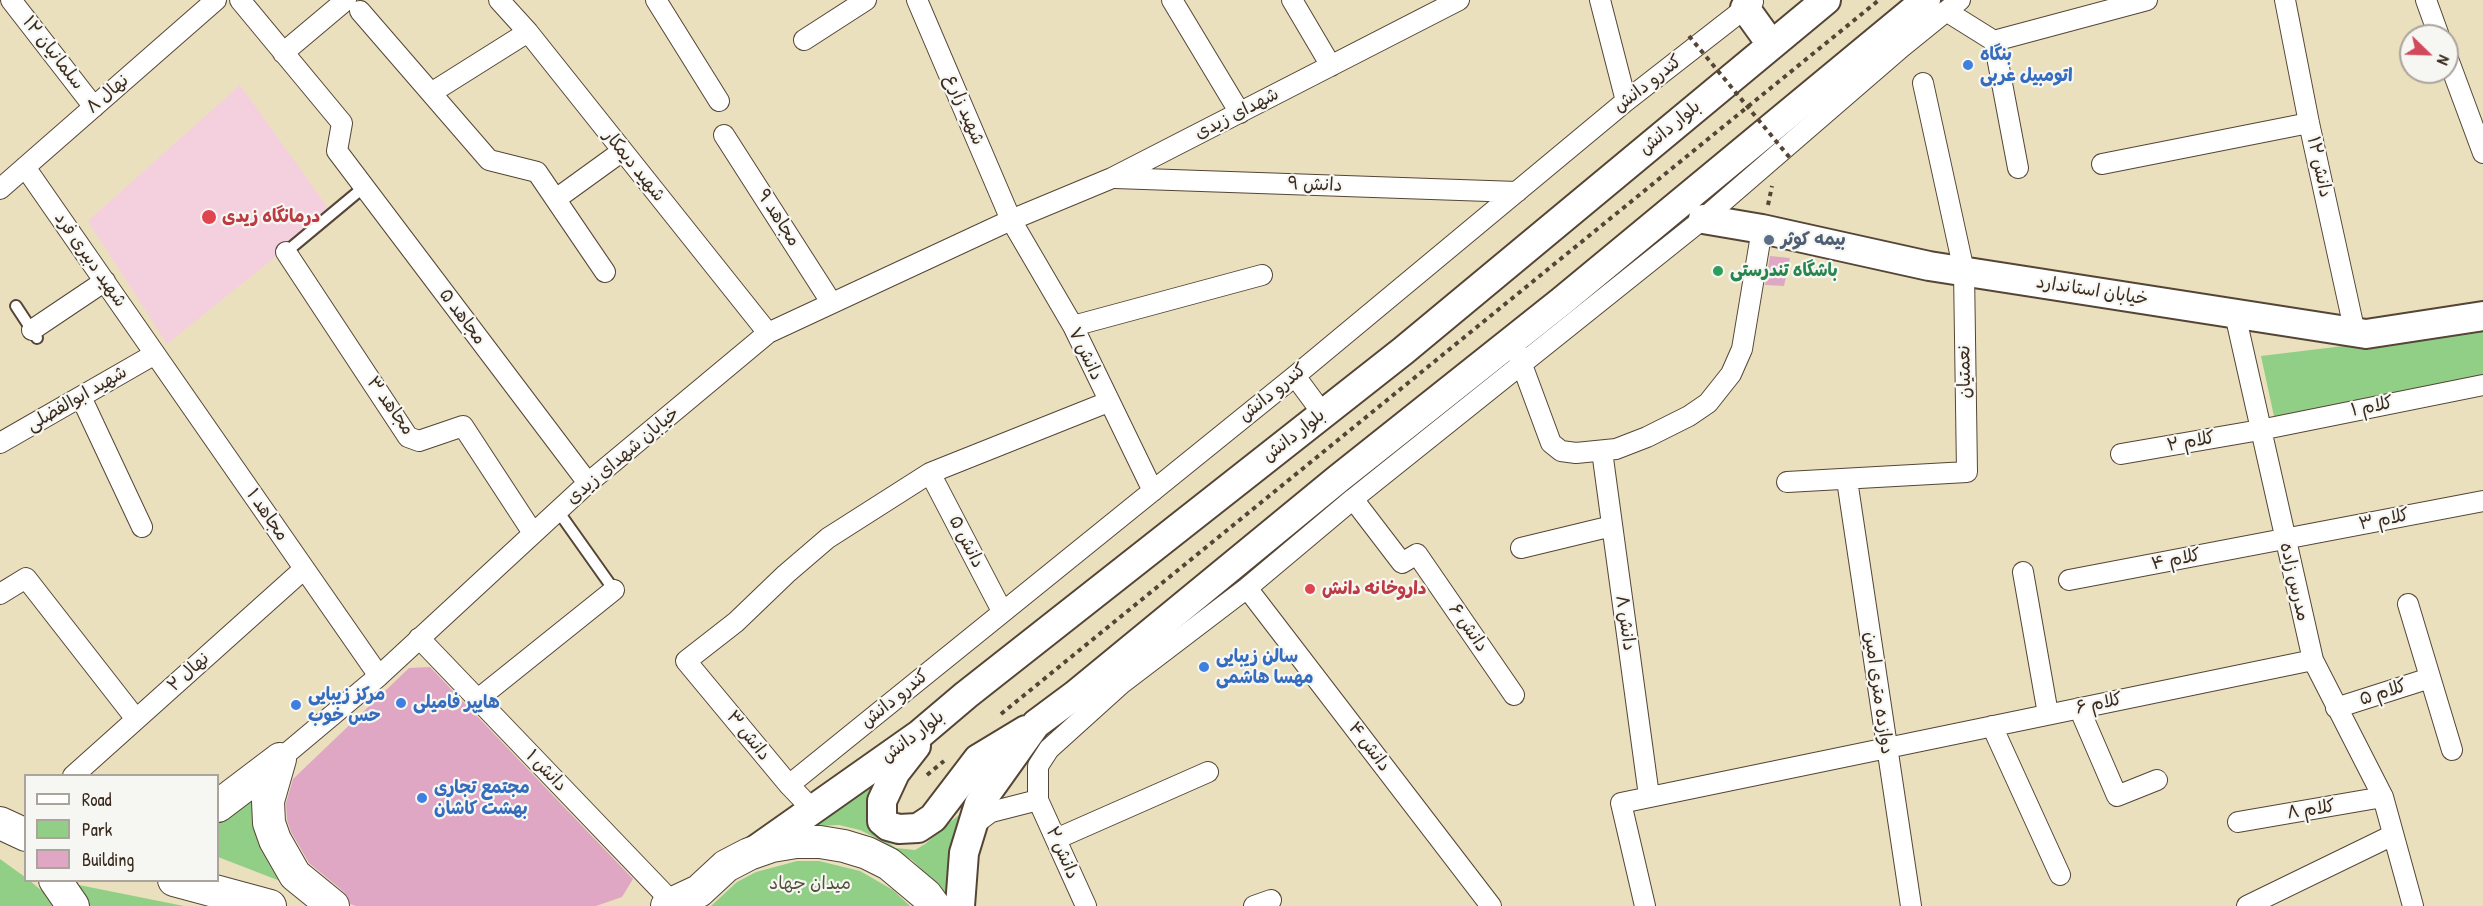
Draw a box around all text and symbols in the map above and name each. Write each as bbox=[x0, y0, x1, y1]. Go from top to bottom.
street label: سلمانیان ۱۲ bbox=[18, 12, 88, 94]
north arrow bbox=[2399, 24, 2459, 84]
place label: بنگاه اتومبیل عربی bbox=[1980, 44, 2073, 86]
street label: کندرو دانش bbox=[1610, 51, 1686, 117]
text: N bbox=[2432, 52, 2456, 68]
marker: بنگاه اتومبیل عربی bbox=[1961, 58, 1975, 72]
street label: نهال ۸ bbox=[82, 69, 134, 119]
street label: شهید زارع bbox=[940, 72, 988, 148]
street label: شهدای زیدی bbox=[1191, 84, 1283, 144]
street label: بلوار دانش bbox=[1635, 96, 1705, 160]
street label: شهید دیمکار bbox=[599, 126, 669, 206]
street label: دانش ۱۲ bbox=[2302, 134, 2336, 200]
street label: دانش ۹ bbox=[1287, 173, 1343, 197]
street label: مجاهد ۹ bbox=[752, 186, 804, 250]
place label: درمانگاه زیدی bbox=[222, 206, 320, 228]
street label: شهید دبیری فرد bbox=[49, 208, 131, 312]
marker: درمانگاه زیدی bbox=[200, 208, 218, 226]
place label: بیمه کوثر bbox=[1781, 229, 1846, 251]
marker: بیمه کوثر bbox=[1762, 233, 1776, 247]
place label: باشگاه تندرستی bbox=[1730, 260, 1838, 282]
marker: باشگاه تندرستی bbox=[1711, 264, 1725, 278]
street label: خیابان استاندارد bbox=[2034, 271, 2150, 311]
street label: مجاهد ۵ bbox=[434, 285, 490, 349]
street label: دانش ۷ bbox=[1063, 324, 1107, 384]
street label: نعمتیان bbox=[1954, 345, 1976, 399]
street label: کندرو دانش bbox=[1235, 359, 1311, 427]
street label: شهید ابوالفضلی bbox=[23, 362, 131, 436]
street label: مجاهد ۳ bbox=[362, 373, 418, 439]
street label: کلام ۱ bbox=[2349, 392, 2395, 422]
street label: خیابان شهدای زیدی bbox=[562, 403, 684, 509]
street label: بلوار دانش bbox=[1258, 405, 1330, 467]
street label: کلام ۲ bbox=[2165, 427, 2217, 457]
street label: مجاهد ۱ bbox=[241, 485, 293, 545]
street label: کلام ۳ bbox=[2357, 505, 2411, 535]
street label: دانش ۵ bbox=[944, 512, 988, 572]
street label: مدرس زاده bbox=[2274, 541, 2314, 623]
street label: کلام ۴ bbox=[2150, 545, 2202, 575]
place label: داروخانه دانش bbox=[1322, 578, 1427, 600]
marker: داروخانه دانش bbox=[1303, 582, 1317, 596]
street label: دانش ۸ bbox=[1610, 594, 1640, 652]
street label: دانش ۶ bbox=[1444, 600, 1492, 656]
street label: دوازده متری امین bbox=[1859, 630, 1897, 756]
place label: سالن زیبایی مهسا هاشمی bbox=[1216, 646, 1314, 688]
street label: نهال ۲ bbox=[163, 647, 215, 697]
marker: سالن زیبایی مهسا هاشمی bbox=[1197, 660, 1211, 674]
street label: کندرو دانش bbox=[857, 665, 933, 733]
street label: کلام ۵ bbox=[2357, 675, 2409, 711]
place label: مرکز زیبایی حس خوب bbox=[308, 684, 385, 726]
street label: کلام ۶ bbox=[2074, 689, 2124, 719]
place label: هایپر فامیلی bbox=[413, 692, 500, 714]
marker: هایپر فامیلی bbox=[394, 696, 408, 710]
marker: مرکز زیبایی حس خوب bbox=[289, 698, 303, 712]
street label: بلوار دانش bbox=[877, 706, 949, 768]
street label: دانش ۳ bbox=[721, 707, 775, 765]
street label: دانش ۴ bbox=[1343, 718, 1395, 776]
street label: دانش ۱ bbox=[521, 746, 571, 796]
legend bbox=[24, 774, 219, 882]
place label: مجتمع تجاری بهشت کاشان bbox=[434, 777, 530, 820]
text: Road bbox=[82, 787, 112, 812]
marker: مجتمع تجاری بهشت کاشان bbox=[415, 791, 429, 805]
street label: کلام ۸ bbox=[2285, 796, 2337, 824]
text: Park bbox=[82, 817, 112, 842]
street label: دانش ۲ bbox=[1041, 823, 1083, 883]
text: Building bbox=[82, 847, 134, 872]
park label: میدان جهاد bbox=[769, 873, 851, 895]

